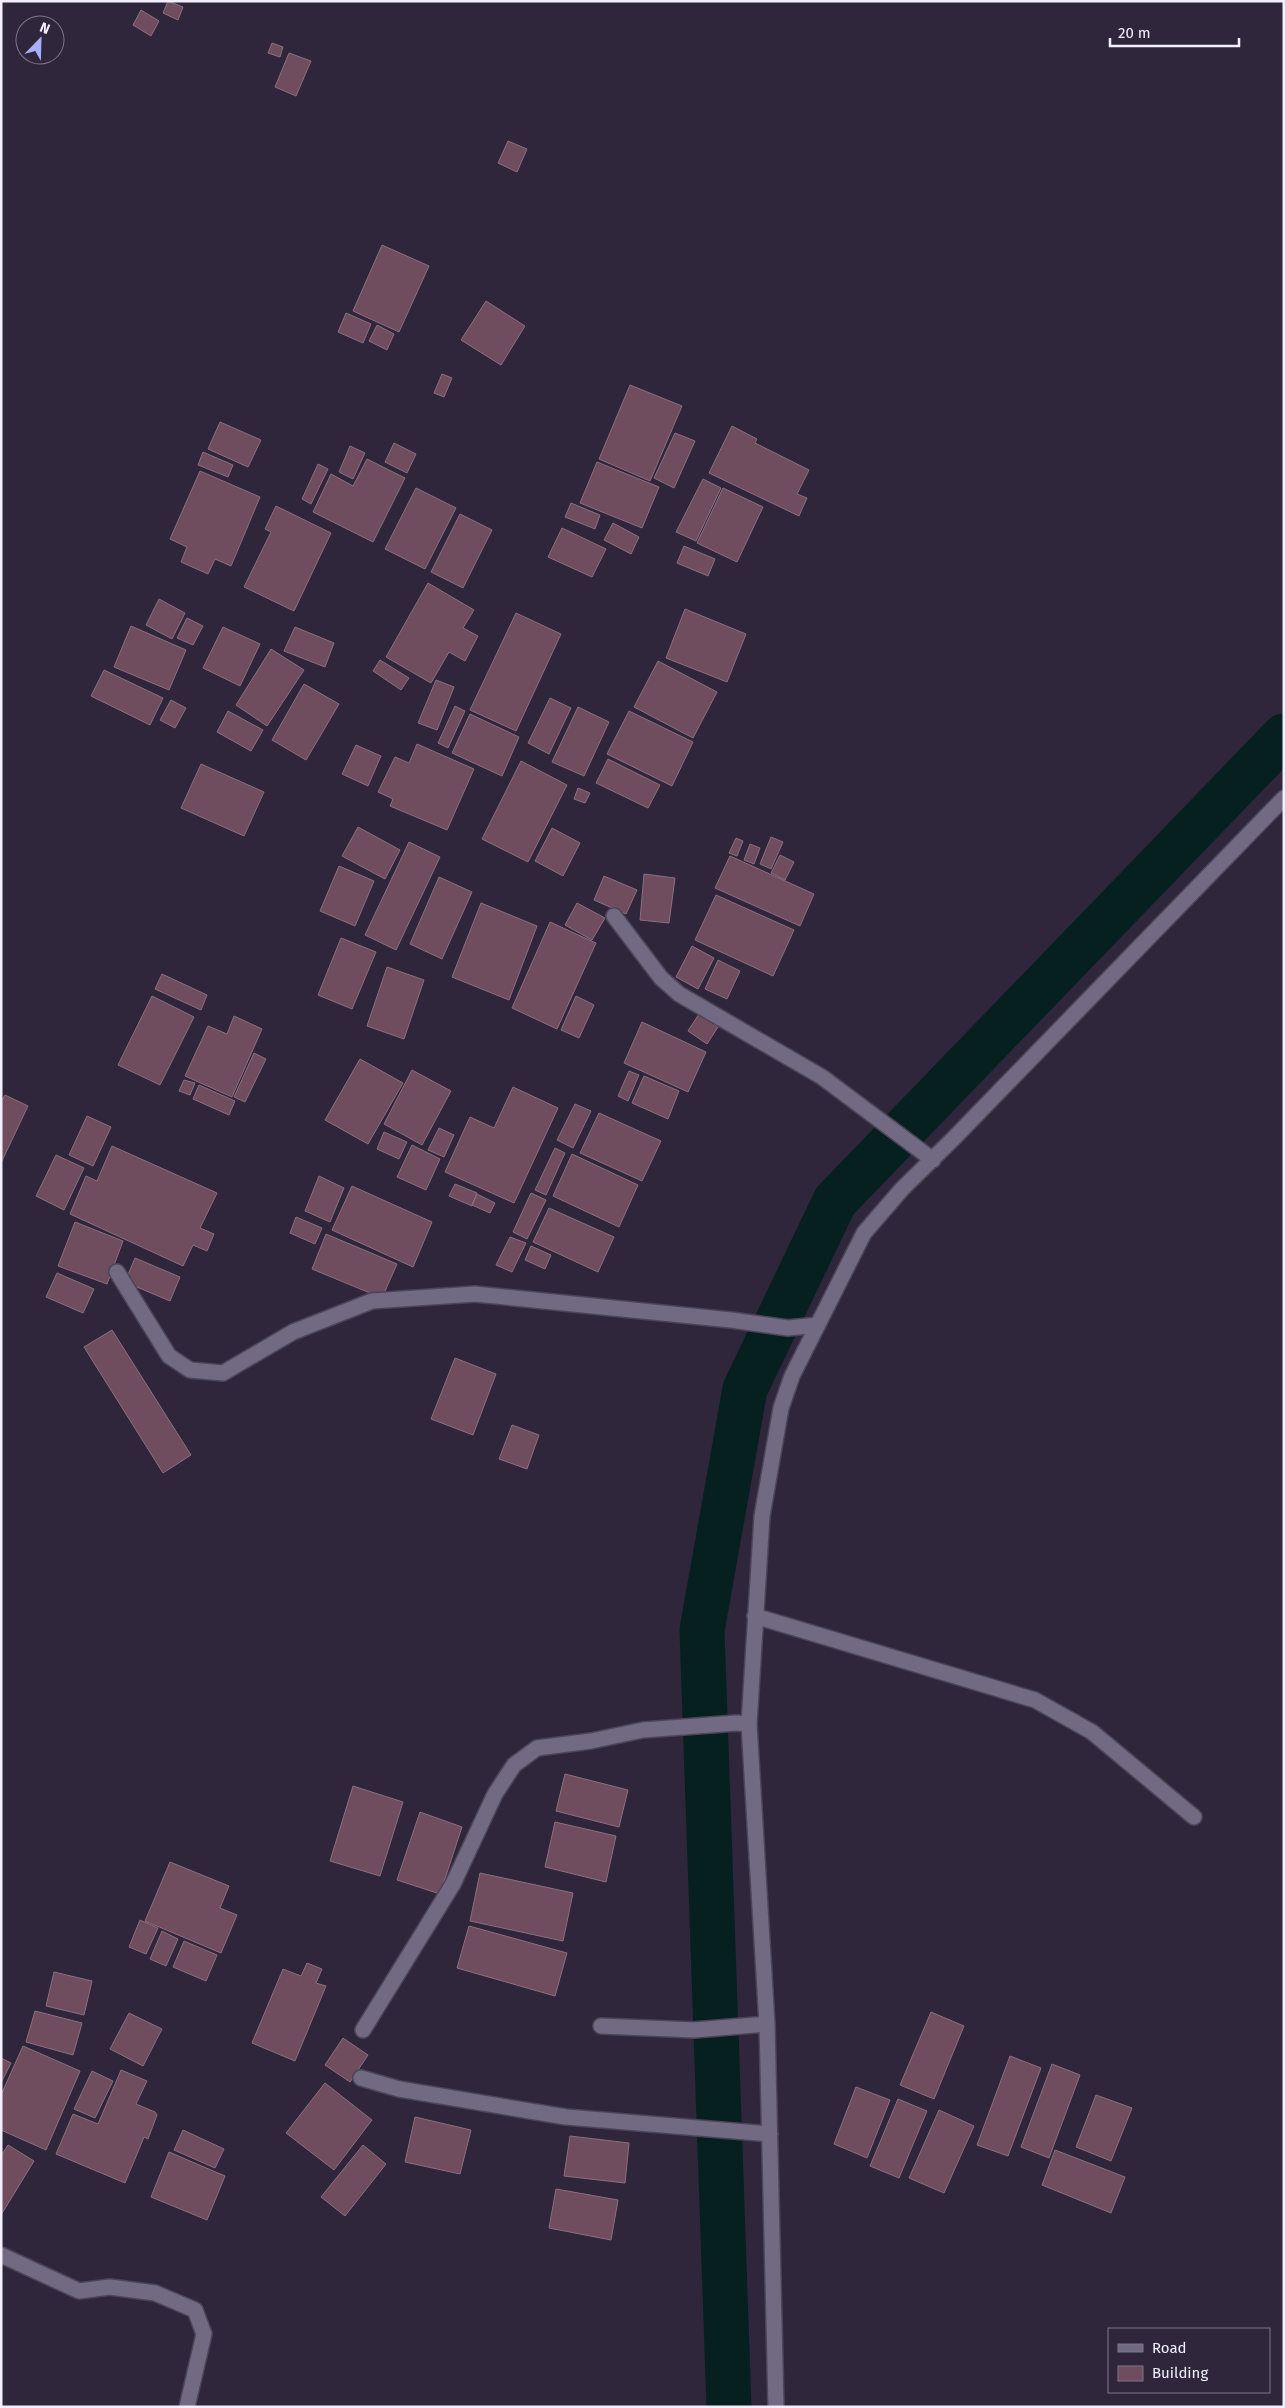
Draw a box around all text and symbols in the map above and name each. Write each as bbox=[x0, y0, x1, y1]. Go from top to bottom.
north arrow bbox=[15, 15, 65, 65]
scale bar bbox=[1110, 15, 1239, 47]
text: N bbox=[37, 19, 52, 38]
text: 20 m bbox=[1118, 24, 1151, 42]
legend bbox=[1108, 2328, 1270, 2393]
text: Road bbox=[1152, 2339, 1187, 2357]
text: Building bbox=[1152, 2364, 1208, 2382]

